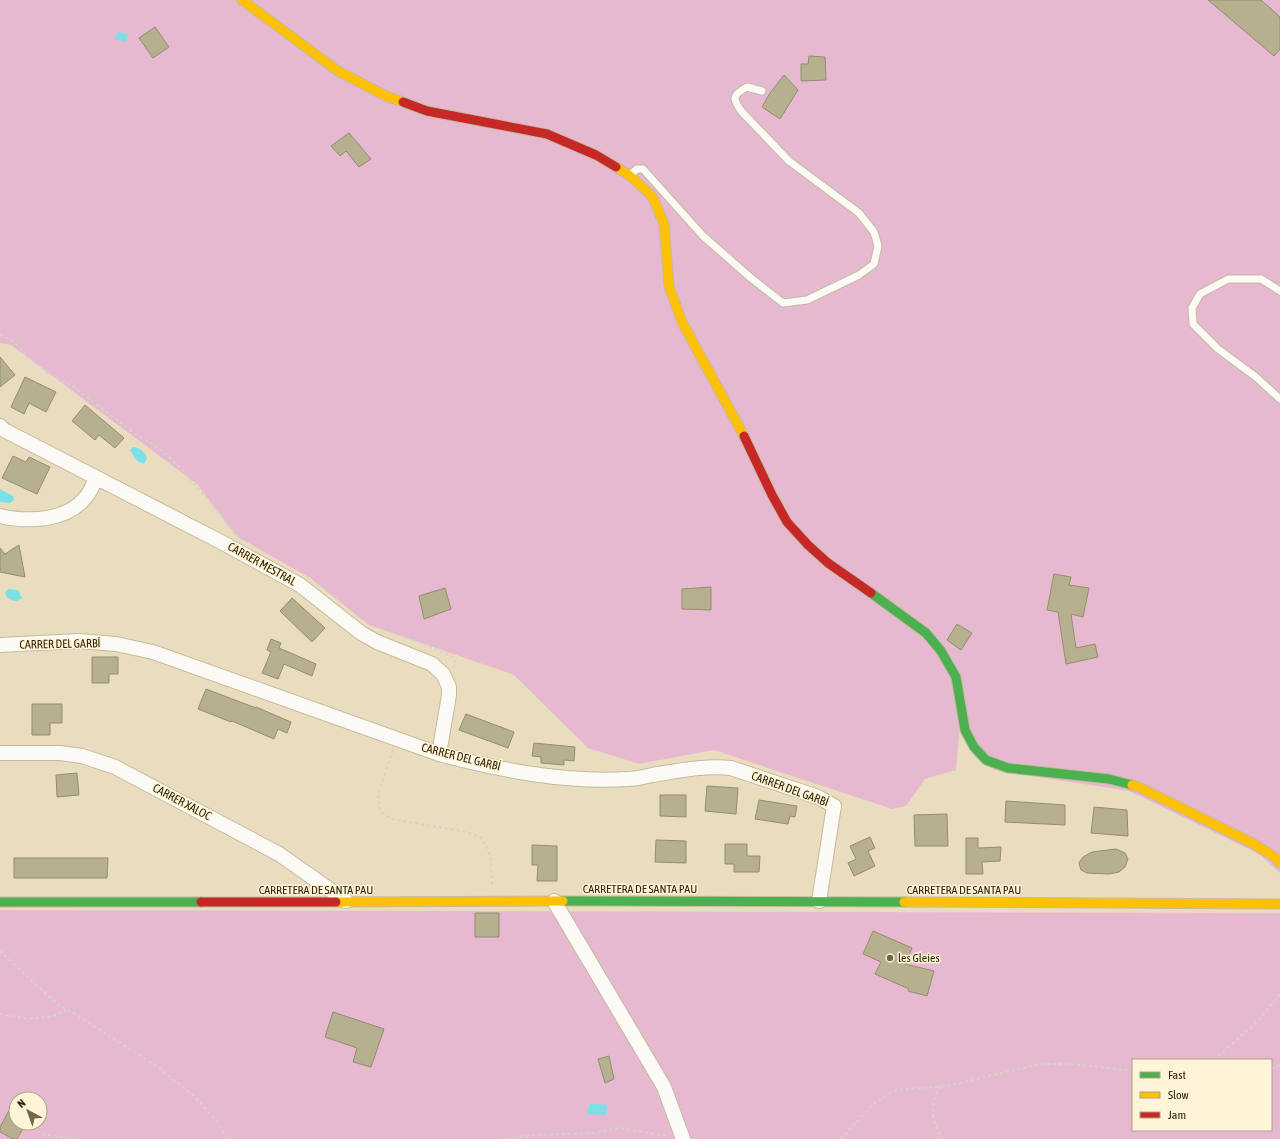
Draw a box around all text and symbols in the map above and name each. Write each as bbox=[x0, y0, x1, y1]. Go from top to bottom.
street label: CARRER MESTRAL bbox=[225, 539, 299, 589]
street label: CARRER DEL GARBÍ bbox=[19, 636, 101, 652]
street label: CARRER DEL GARBÍ bbox=[420, 740, 502, 774]
street label: CARRER DEL GARBÍ bbox=[749, 769, 831, 809]
street label: CARRER XALOC bbox=[150, 781, 214, 824]
street label: CARRETERA DE SANTA PAU bbox=[583, 882, 697, 896]
street label: CARRETERA DE SANTA PAU bbox=[259, 883, 373, 897]
street label: CARRETERA DE SANTA PAU bbox=[907, 883, 1021, 897]
place label: les Gleies bbox=[898, 951, 940, 965]
marker: les Gleies bbox=[885, 953, 895, 963]
legend bbox=[1132, 1059, 1272, 1131]
text: Fast bbox=[1168, 1068, 1186, 1082]
text: Slow bbox=[1168, 1088, 1189, 1102]
north arrow bbox=[8, 1091, 48, 1131]
text: N bbox=[15, 1097, 28, 1110]
text: Jam bbox=[1168, 1108, 1186, 1122]

